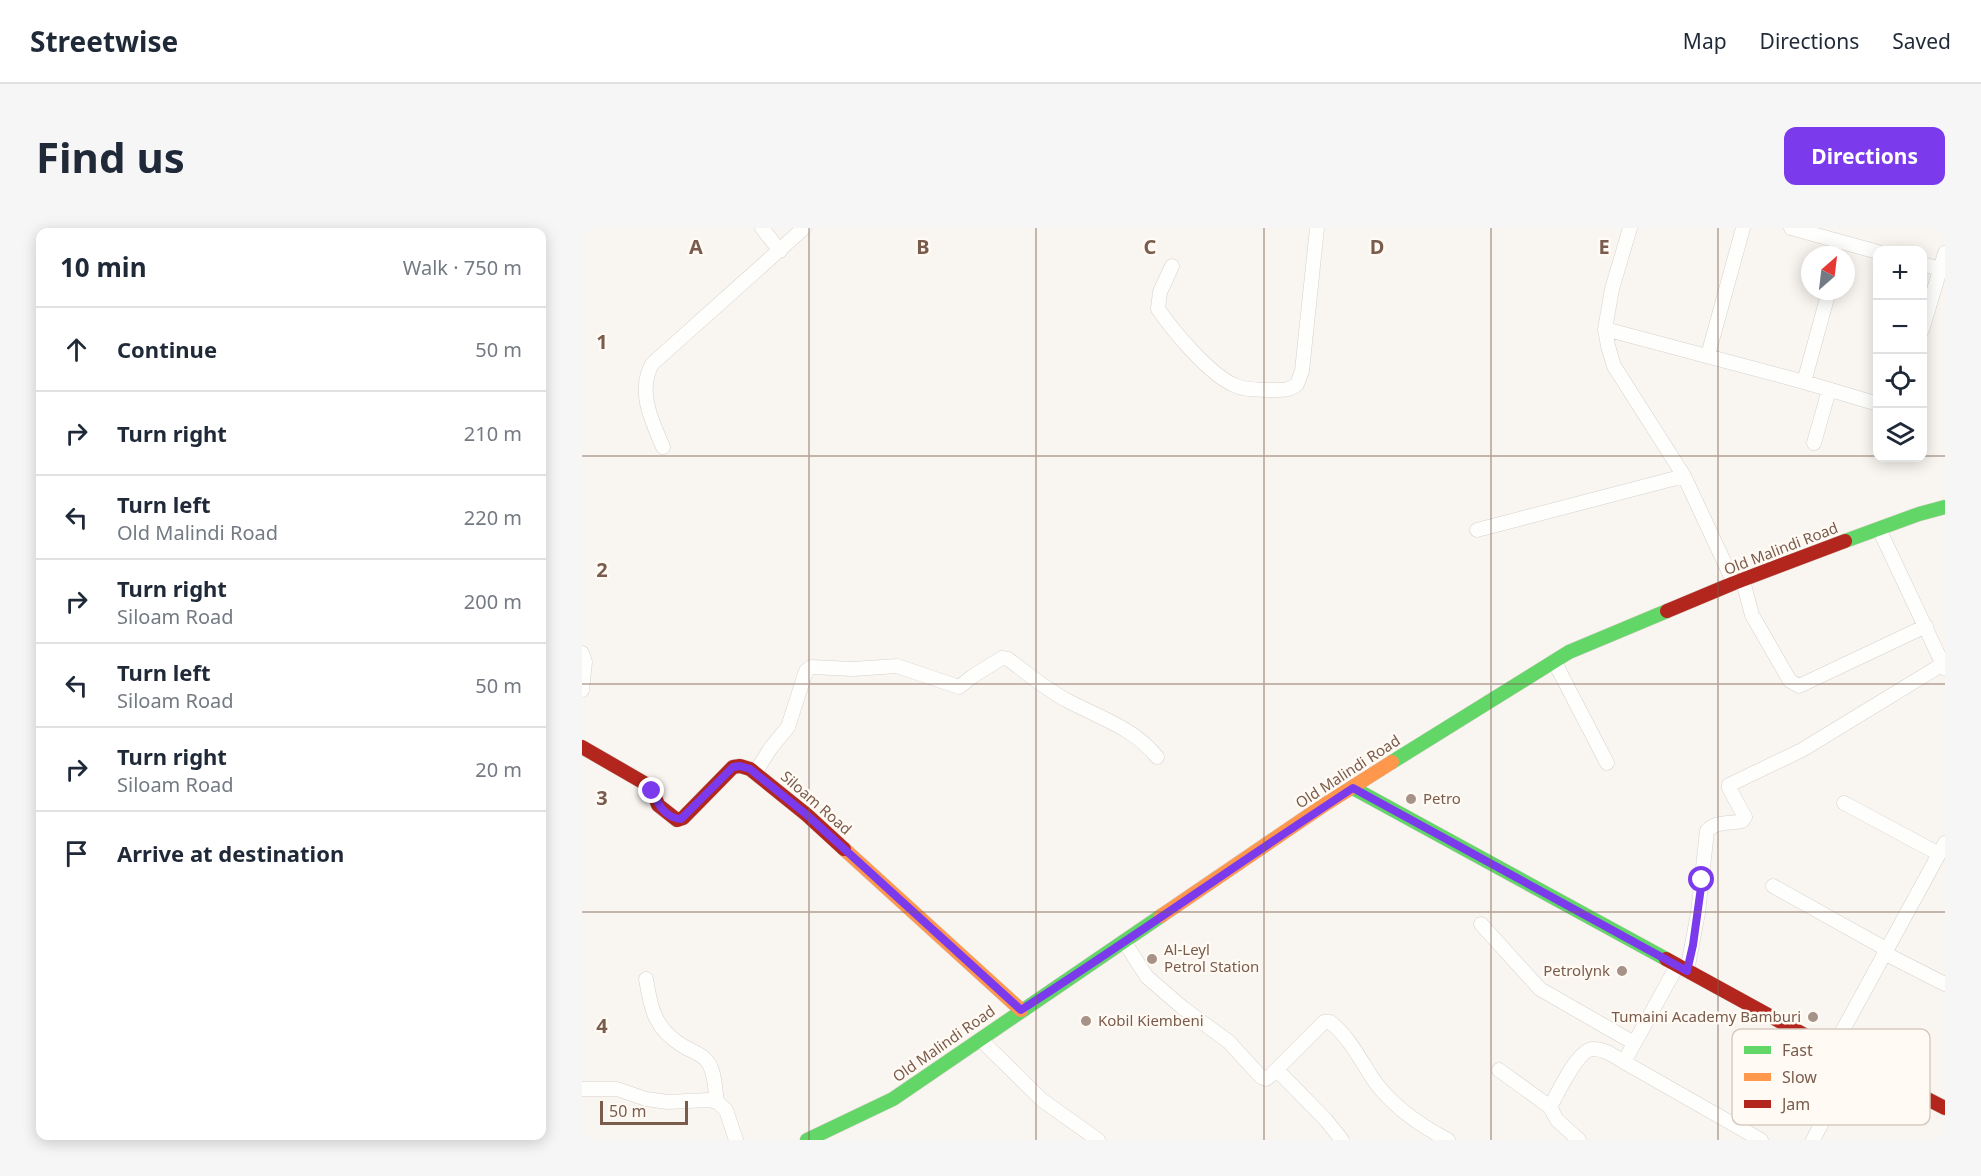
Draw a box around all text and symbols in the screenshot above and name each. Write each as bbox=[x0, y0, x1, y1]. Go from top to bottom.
text: Streetwise bbox=[30, 22, 178, 60]
text: Map bbox=[1683, 27, 1727, 55]
text: Directions bbox=[1760, 27, 1859, 55]
text: Saved bbox=[1892, 27, 1951, 55]
button: Directions bbox=[1784, 127, 1945, 185]
text: Find us bbox=[36, 128, 185, 185]
text: A bbox=[689, 233, 703, 260]
text: B bbox=[916, 233, 930, 260]
text: C bbox=[1144, 233, 1157, 260]
text: D bbox=[1370, 233, 1384, 260]
text: E bbox=[1598, 233, 1610, 260]
north arrow bbox=[1801, 246, 1855, 300]
map controls bbox=[1873, 246, 1927, 462]
button: + bbox=[1873, 246, 1927, 300]
text: 10 min bbox=[60, 249, 147, 285]
text: Walk · 750 m bbox=[403, 254, 522, 281]
button: − bbox=[1873, 300, 1927, 354]
text: 1 bbox=[596, 328, 608, 355]
icon: ahead bbox=[60, 333, 93, 366]
text: Continue bbox=[117, 334, 217, 364]
text: 50 m bbox=[475, 336, 522, 363]
button: locate bbox=[1873, 354, 1927, 408]
button: layers bbox=[1873, 408, 1927, 462]
icon: right bbox=[60, 417, 93, 450]
text: Turn right bbox=[117, 418, 227, 448]
text: 210 m bbox=[464, 420, 522, 447]
text: Turn left bbox=[117, 489, 211, 519]
icon: left bbox=[60, 501, 93, 534]
text: 220 m bbox=[464, 504, 522, 531]
street label: Old Malindi Road bbox=[1721, 517, 1841, 579]
text: Old Malindi Road bbox=[117, 519, 278, 546]
text: 2 bbox=[596, 556, 608, 583]
text: Turn right bbox=[117, 573, 227, 603]
icon: right bbox=[60, 585, 93, 618]
text: 200 m bbox=[464, 588, 522, 615]
text: Siloam Road bbox=[117, 603, 234, 630]
text: Turn left bbox=[117, 657, 211, 687]
icon: left bbox=[60, 669, 93, 702]
text: 50 m bbox=[475, 672, 522, 699]
text: Siloam Road bbox=[117, 687, 234, 714]
street label: Old Malindi Road bbox=[1291, 730, 1404, 812]
text: Turn right bbox=[117, 741, 227, 771]
icon: right bbox=[60, 753, 93, 786]
text: 20 m bbox=[475, 756, 522, 783]
street label: Siloam Road bbox=[777, 766, 856, 838]
text: Siloam Road bbox=[117, 771, 234, 798]
route end bbox=[638, 777, 664, 803]
text: 3 bbox=[596, 784, 608, 811]
place label: Petro bbox=[1423, 788, 1461, 808]
marker: Petro bbox=[1404, 792, 1418, 806]
icon: arrive bbox=[60, 837, 93, 870]
text: Arrive at destination bbox=[117, 838, 344, 868]
route start bbox=[1688, 866, 1714, 892]
place label: Al-Leyl Petrol Station bbox=[1164, 939, 1259, 976]
marker: Al-Leyl Petrol Station bbox=[1145, 952, 1159, 966]
place label: Petrolynk bbox=[1543, 960, 1610, 980]
marker: Petrolynk bbox=[1615, 964, 1629, 978]
street label: Old Malindi Road bbox=[888, 1000, 999, 1086]
place label: Tumaini Academy Bamburi bbox=[1612, 1006, 1801, 1026]
place label: Kobil Kiembeni bbox=[1098, 1010, 1204, 1030]
marker: Tumaini Academy Bamburi bbox=[1806, 1010, 1820, 1024]
text: 4 bbox=[596, 1012, 608, 1039]
marker: Kobil Kiembeni bbox=[1079, 1014, 1093, 1028]
legend bbox=[1732, 1029, 1930, 1125]
text: Fast bbox=[1782, 1039, 1813, 1061]
text: Slow bbox=[1782, 1066, 1817, 1088]
text: Jam bbox=[1780, 1093, 1810, 1115]
scale bar bbox=[600, 1098, 688, 1126]
text: 50 m bbox=[609, 1100, 646, 1122]

